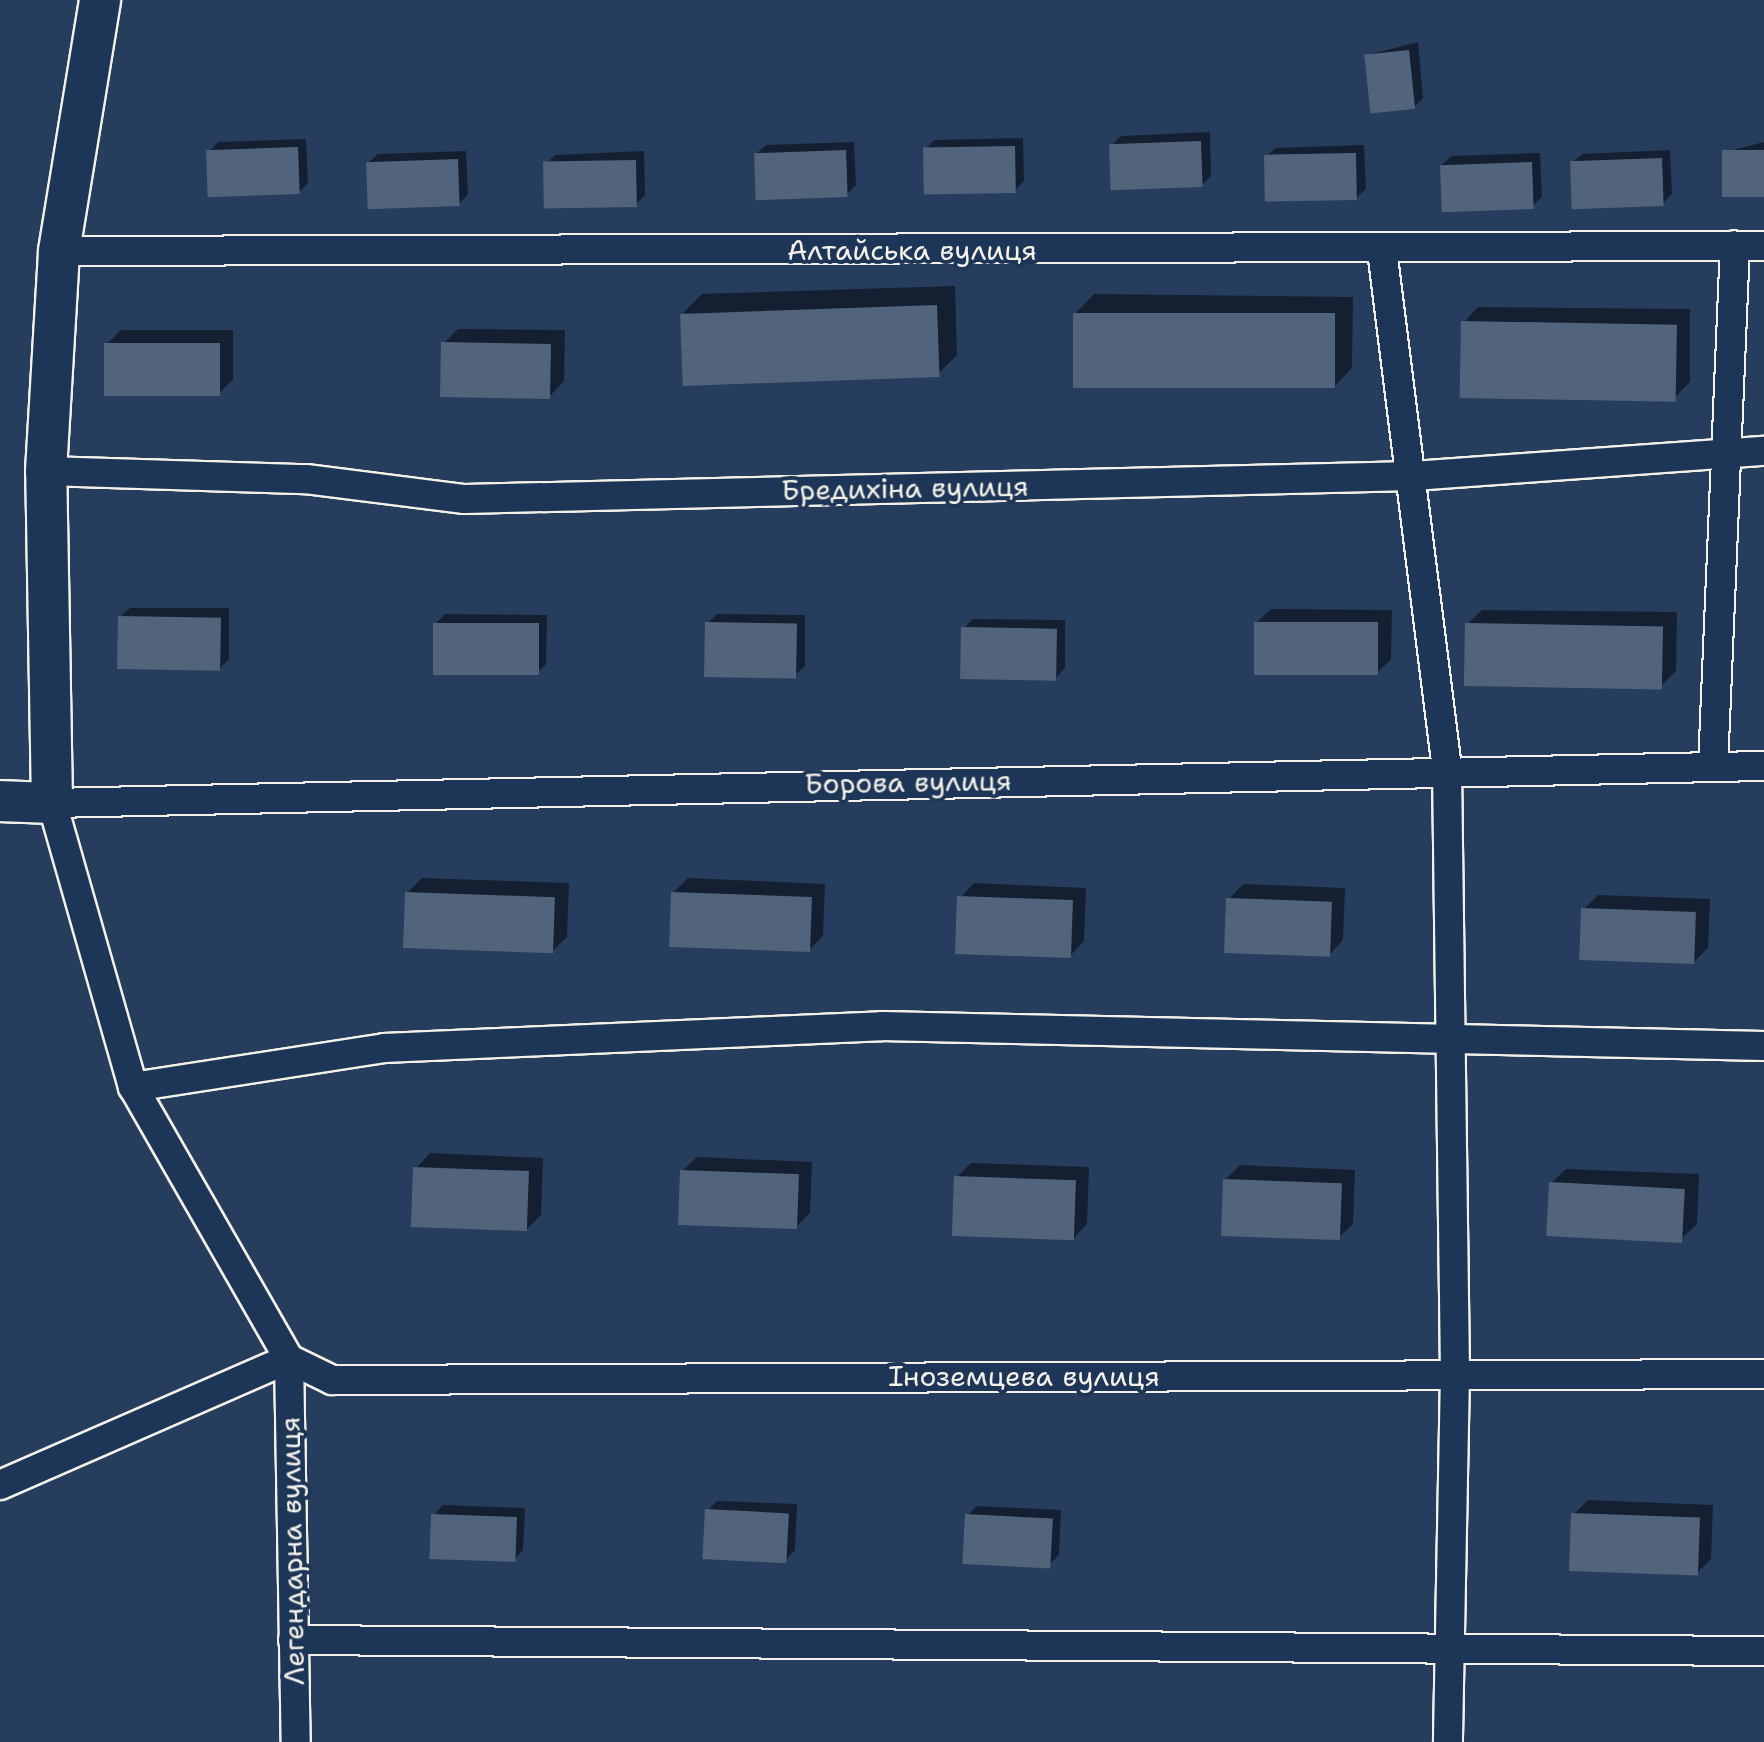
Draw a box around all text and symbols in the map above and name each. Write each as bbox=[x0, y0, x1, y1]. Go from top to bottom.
street label: Алтайська вулиця bbox=[787, 233, 1037, 267]
street label: Бредихіна вулиця bbox=[781, 469, 1029, 507]
street label: Борова вулиця bbox=[804, 763, 1012, 801]
street label: Іноземцева вулиця bbox=[888, 1359, 1160, 1393]
street label: Легендарна вулиця bbox=[273, 1416, 311, 1686]

